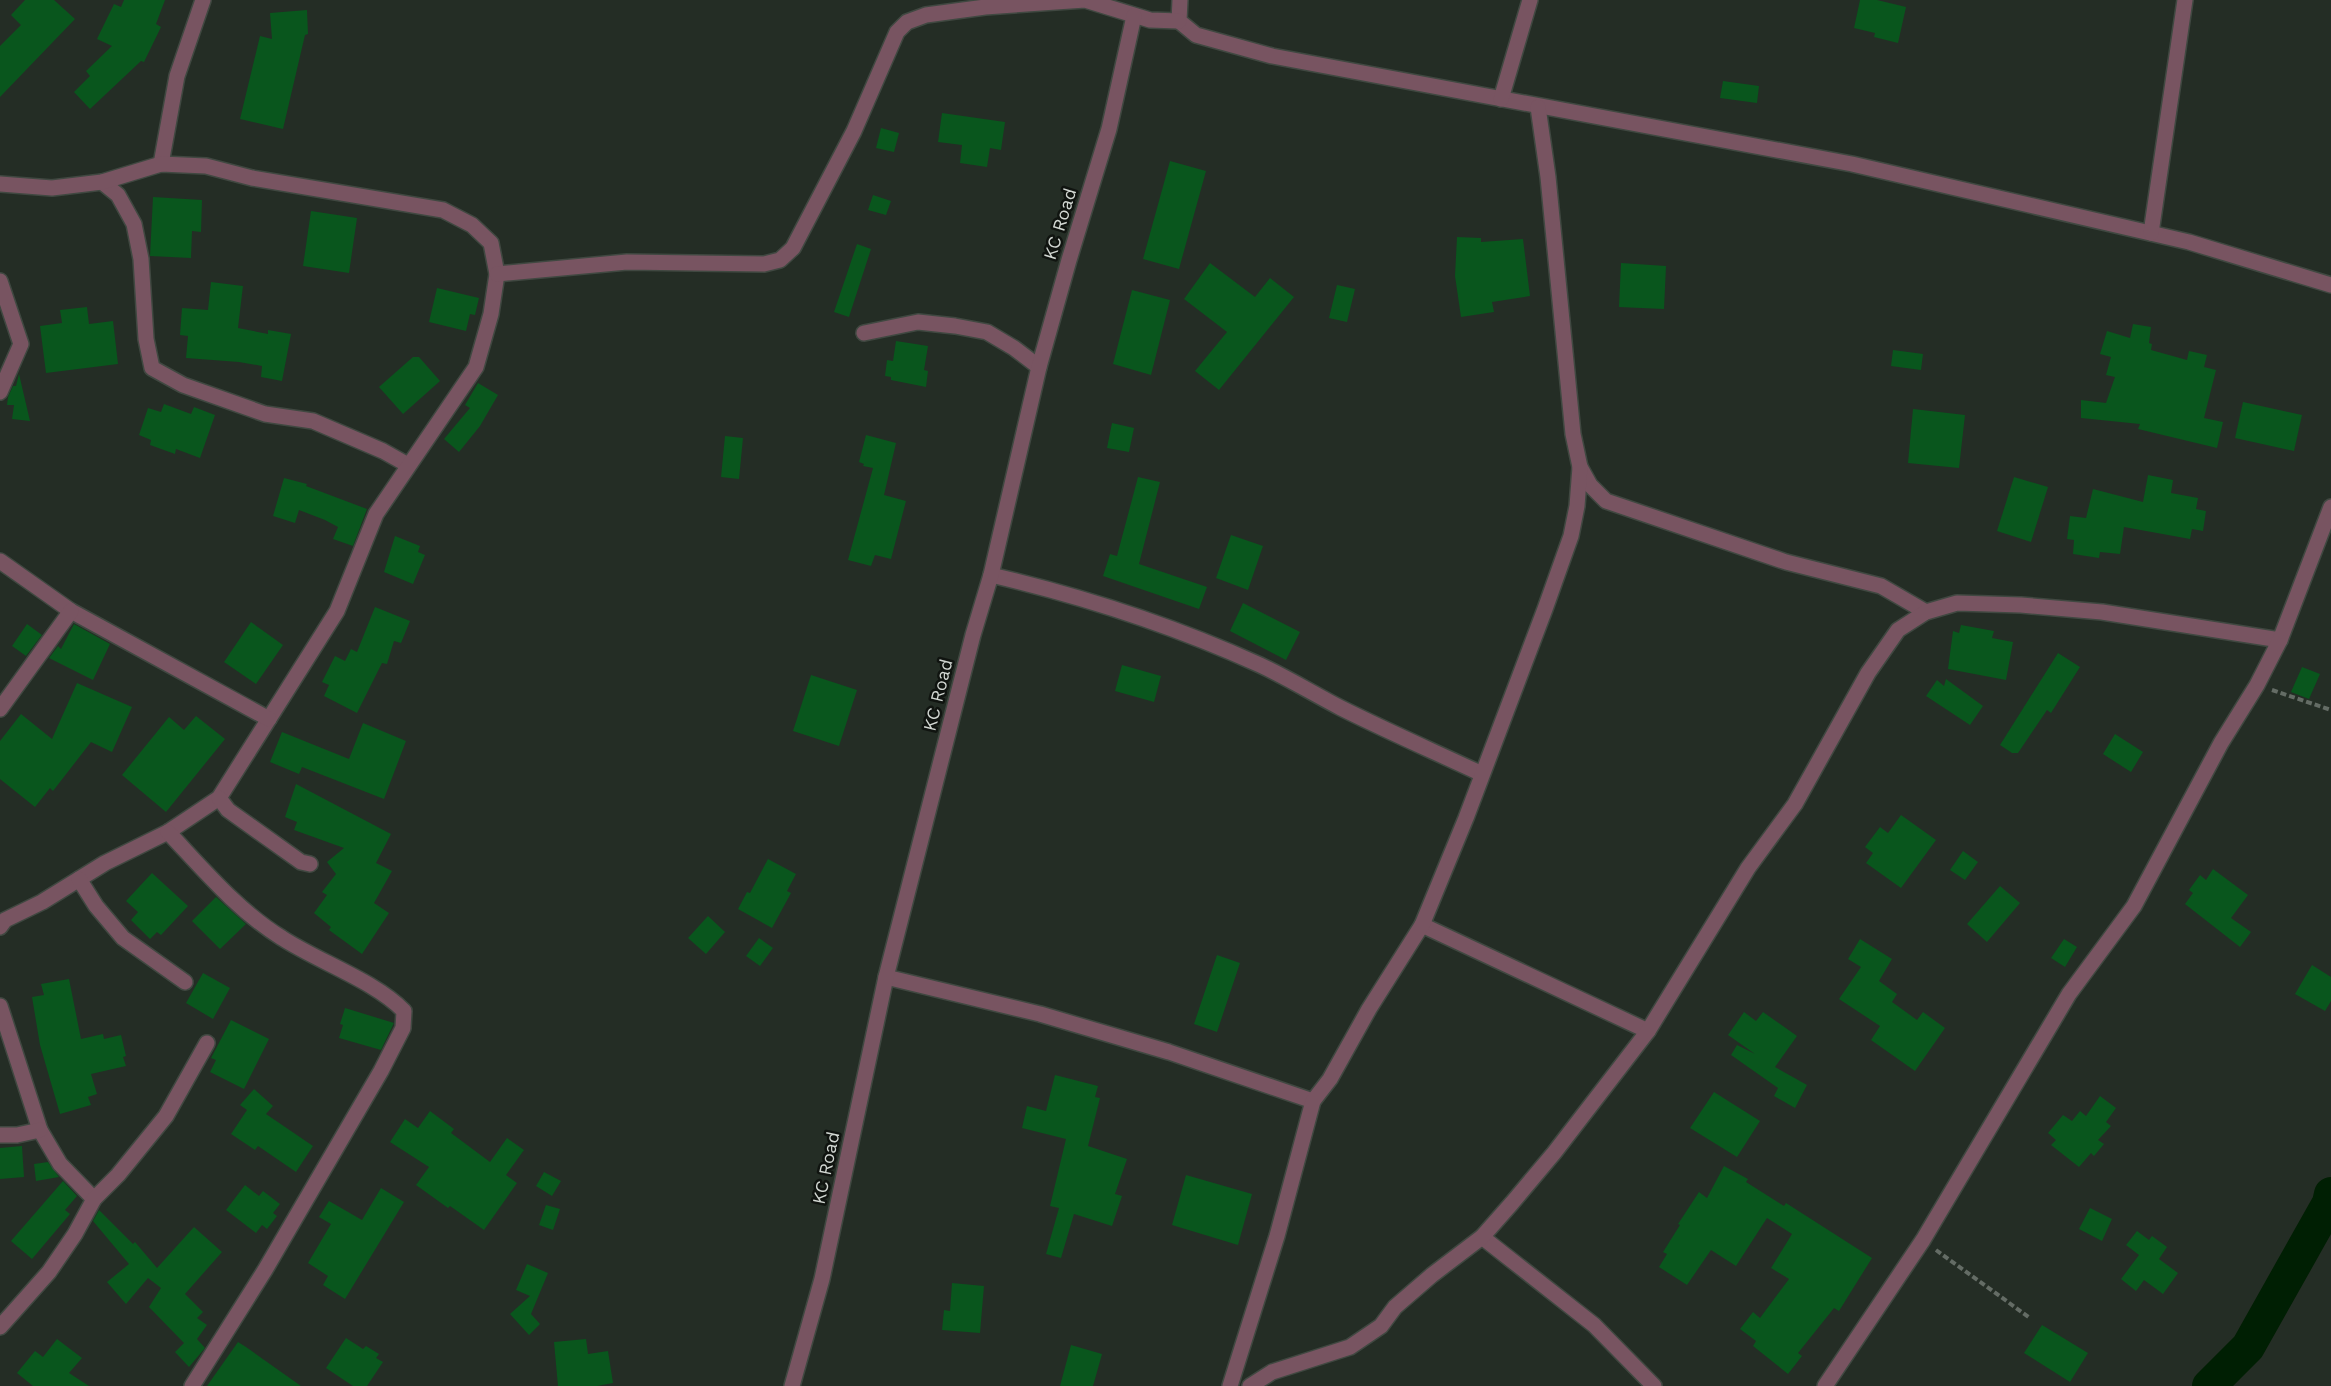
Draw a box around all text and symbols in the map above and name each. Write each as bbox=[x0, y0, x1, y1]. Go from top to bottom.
street label: KC Road bbox=[1039, 186, 1080, 262]
street label: KC Road bbox=[918, 657, 957, 733]
street label: KC Road bbox=[808, 1130, 843, 1206]

